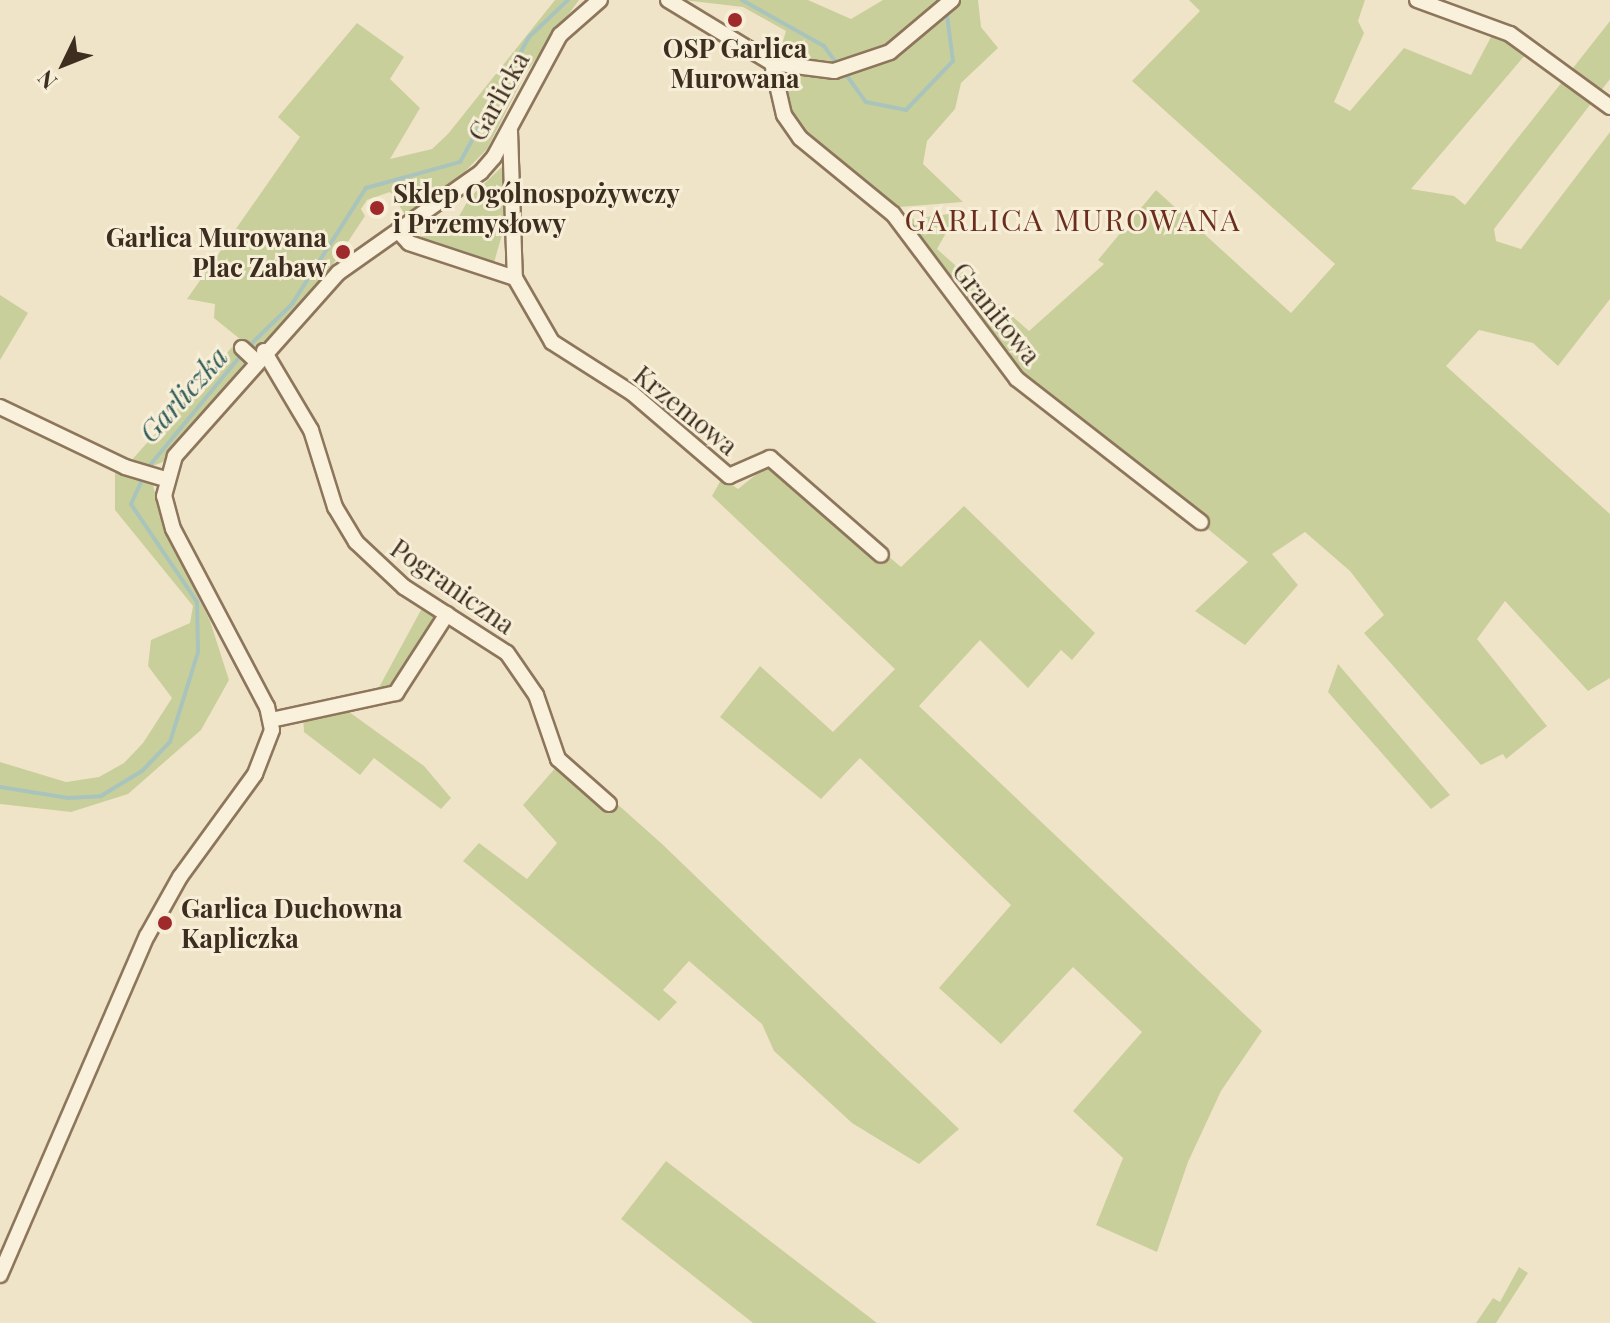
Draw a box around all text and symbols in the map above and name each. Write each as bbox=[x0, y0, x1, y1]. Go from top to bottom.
marker: OSP Garlica Murowana bbox=[726, 11, 744, 29]
north arrow bbox=[24, 24, 104, 104]
place label: OSP Garlica Murowana bbox=[662, 32, 808, 94]
street label: Garlicka bbox=[461, 46, 535, 146]
text: N bbox=[30, 64, 63, 96]
place label: Sklep Ogólnospożywczy i Przemysłowy bbox=[393, 177, 680, 238]
marker: Sklep Ogólnospożywczy i Przemysłowy bbox=[368, 199, 386, 217]
district label: GARLICA MUROWANA bbox=[905, 201, 1241, 237]
place label: Garlica Murowana Plac Zabaw bbox=[106, 221, 327, 282]
marker: Garlica Murowana Plac Zabaw bbox=[334, 243, 352, 261]
street label: Granitowa bbox=[946, 256, 1048, 370]
water label: Garliczka bbox=[132, 340, 234, 448]
street label: Krzemowa bbox=[628, 359, 744, 461]
street label: Pograniczna bbox=[385, 532, 521, 640]
place label: Garlica Duchowna Kapliczka bbox=[181, 892, 403, 954]
marker: Garlica Duchowna Kapliczka bbox=[156, 914, 174, 932]

